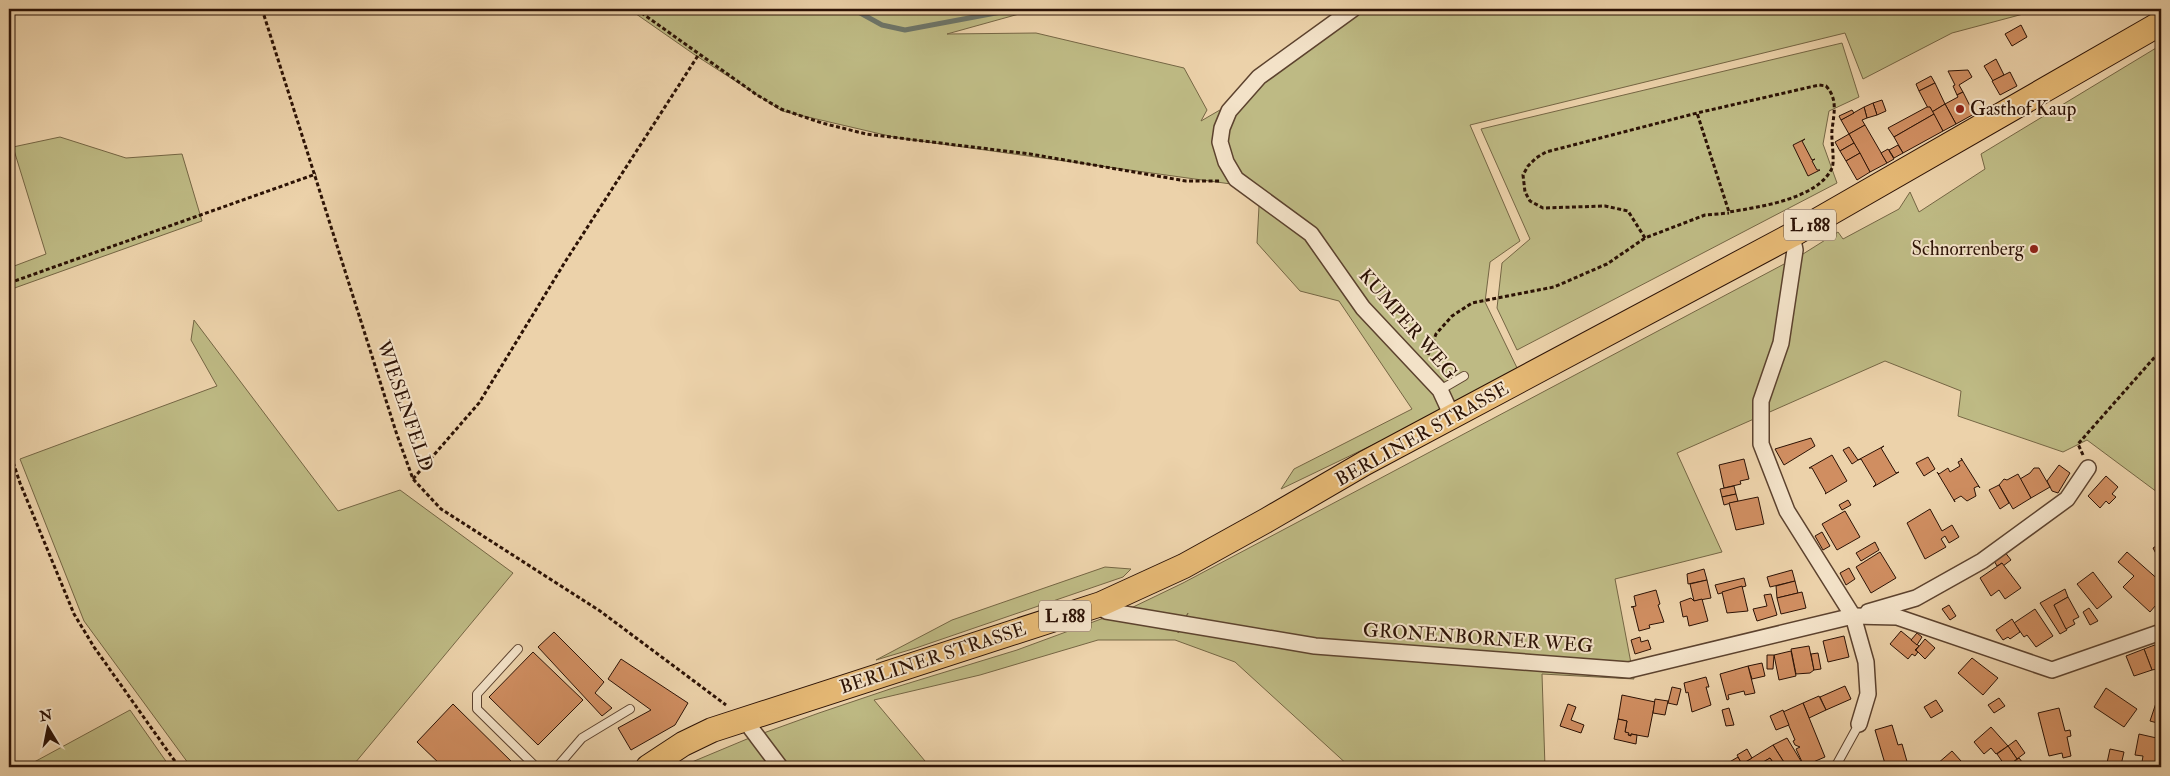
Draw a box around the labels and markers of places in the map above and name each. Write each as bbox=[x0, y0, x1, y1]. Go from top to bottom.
place label: Gasthof Kaup bbox=[1970, 97, 2076, 122]
marker: Gasthof Kaup bbox=[1954, 103, 1966, 115]
place label: Schnorrenberg bbox=[1912, 237, 2025, 261]
marker: Schnorrenberg bbox=[2028, 243, 2040, 255]

